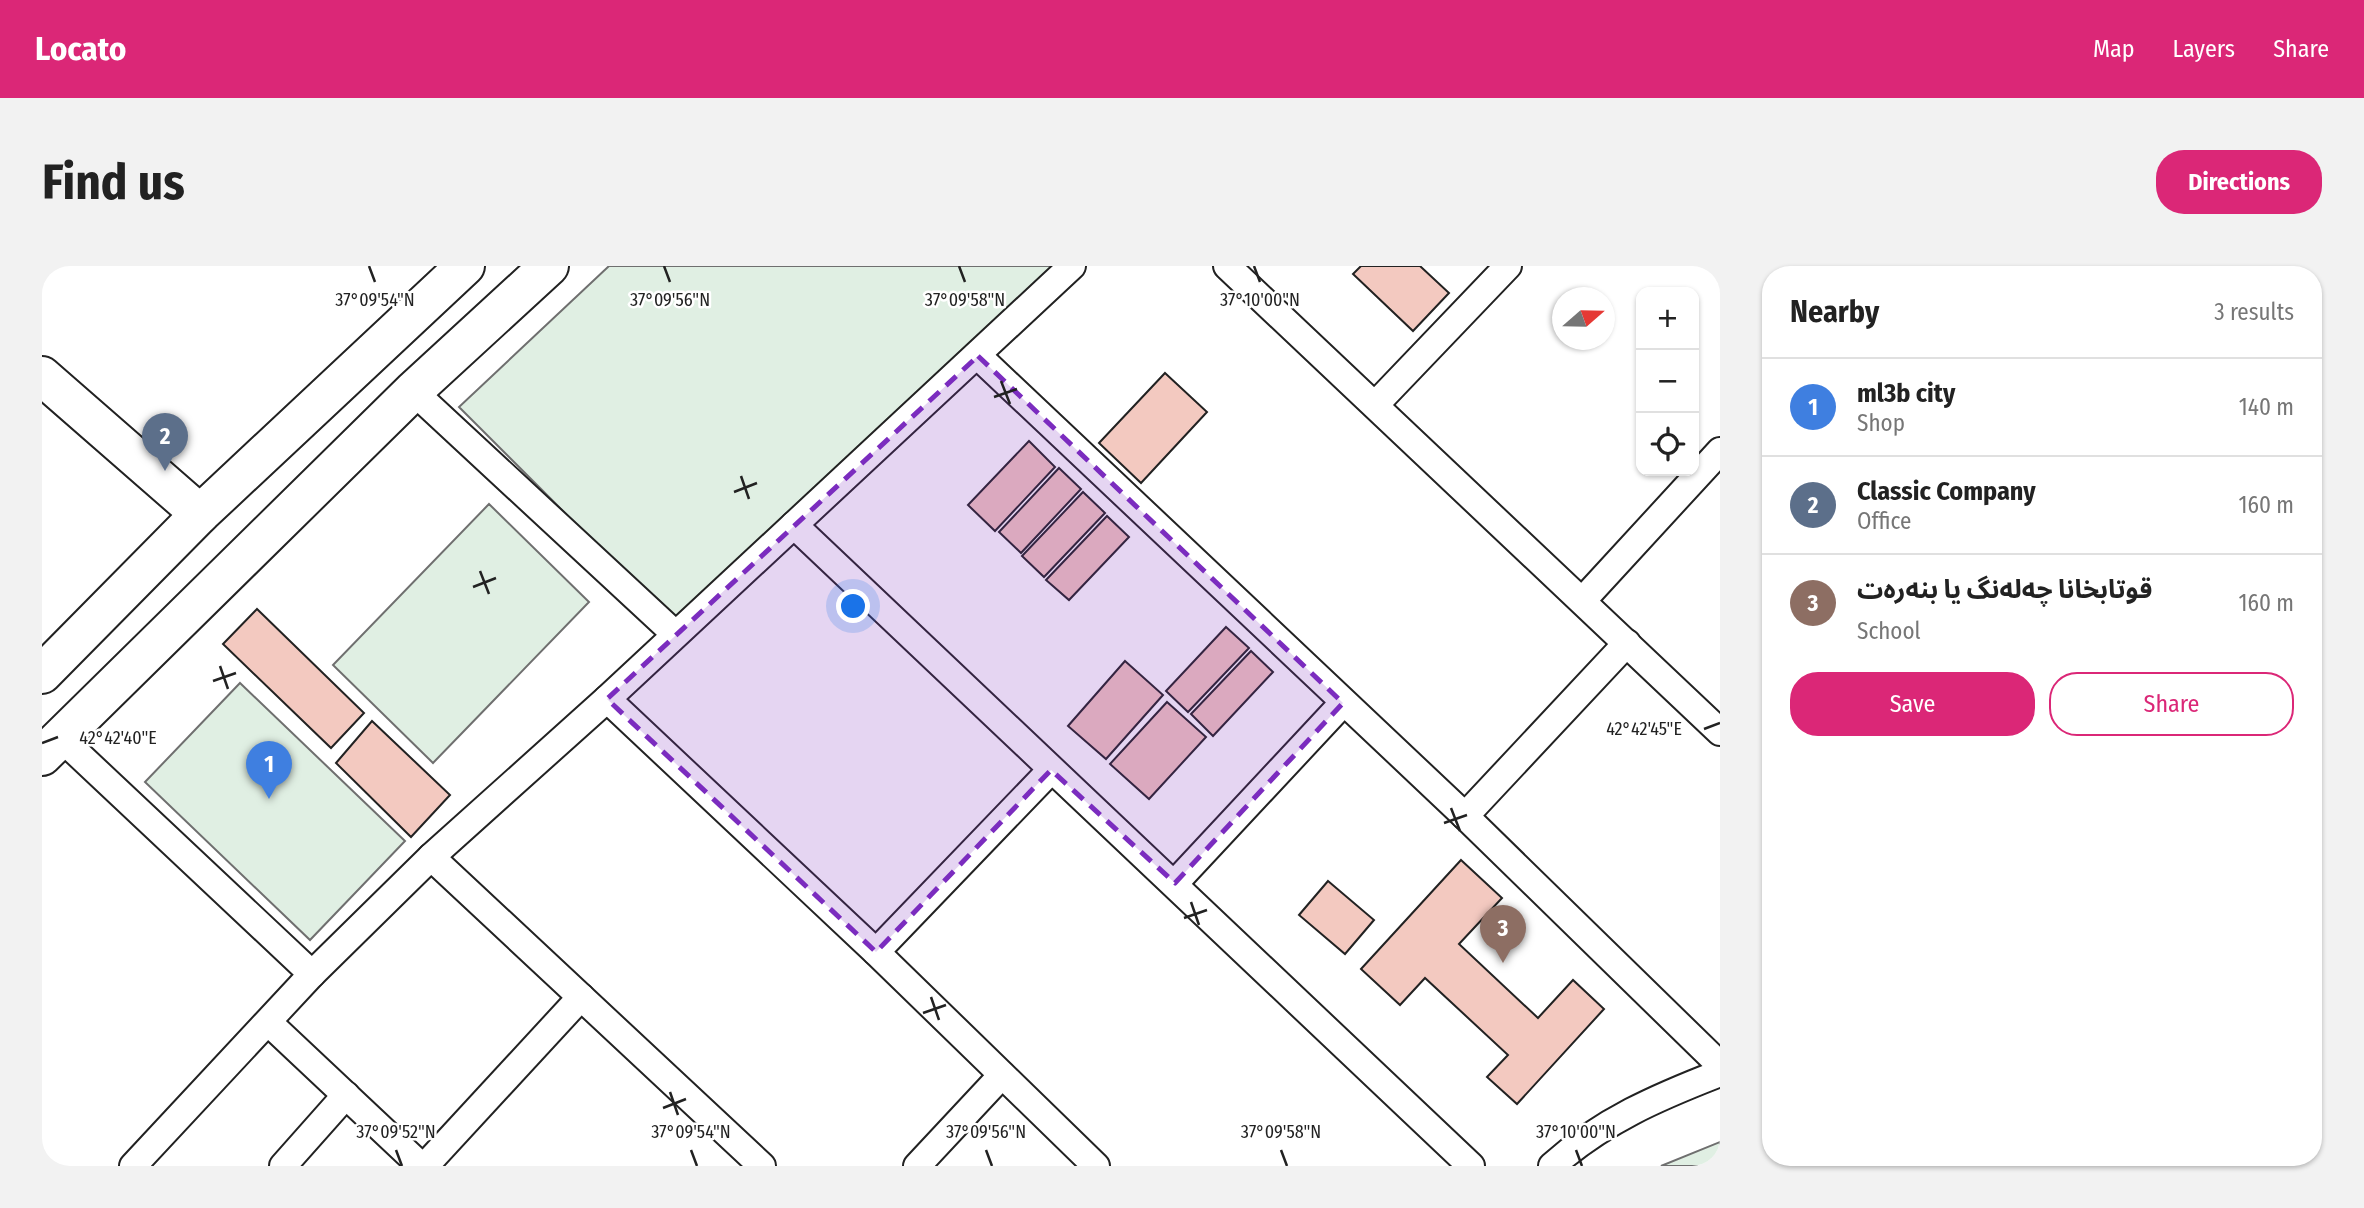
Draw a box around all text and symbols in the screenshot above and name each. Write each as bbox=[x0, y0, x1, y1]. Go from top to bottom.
text: Locato bbox=[35, 29, 126, 69]
text: Map bbox=[2093, 35, 2135, 63]
text: Layers bbox=[2173, 35, 2235, 63]
text: Share bbox=[2273, 35, 2329, 63]
button: Directions bbox=[2156, 150, 2322, 214]
text: Find us bbox=[42, 153, 185, 212]
north arrow bbox=[1552, 287, 1615, 350]
map controls bbox=[1636, 287, 1699, 476]
button: + bbox=[1636, 287, 1699, 350]
text: 37°09'54"N bbox=[335, 289, 415, 311]
text: 37°09'56"N bbox=[630, 289, 710, 311]
text: 37°09'58"N bbox=[925, 289, 1005, 311]
text: 37°10'00"N bbox=[1220, 289, 1300, 311]
text: Nearby bbox=[1790, 294, 1879, 330]
text: 3 results bbox=[2214, 298, 2294, 326]
button: − bbox=[1636, 350, 1699, 413]
text: ml3b city bbox=[1857, 378, 1955, 409]
text: 1 bbox=[1808, 393, 1818, 421]
text: 140 m bbox=[2239, 393, 2294, 421]
text: Shop bbox=[1857, 409, 1905, 437]
pin: 2 bbox=[142, 413, 188, 471]
button: locate bbox=[1636, 413, 1699, 476]
text: Classic Company bbox=[1857, 476, 2036, 507]
text: 2 bbox=[1808, 491, 1818, 519]
text: 160 m bbox=[2239, 491, 2294, 519]
text: Office bbox=[1857, 507, 1911, 535]
text: قوتابخانا چەلەنگ یا بنەرەت bbox=[1857, 574, 2152, 605]
your location bbox=[836, 589, 870, 623]
text: 3 bbox=[1808, 589, 1818, 617]
text: 160 m bbox=[2239, 589, 2294, 617]
text: School bbox=[1857, 617, 1921, 645]
button: Save bbox=[1790, 672, 2035, 736]
button: Share bbox=[2049, 672, 2294, 736]
text: 42°42'45"E bbox=[1606, 718, 1682, 740]
text: 42°42'40"E bbox=[79, 727, 157, 749]
pin: 1 bbox=[246, 741, 292, 799]
pin: 3 bbox=[1480, 905, 1526, 963]
text: 37°09'52"N bbox=[356, 1121, 436, 1143]
text: 37°09'54"N bbox=[651, 1121, 731, 1143]
text: 37°09'56"N bbox=[946, 1121, 1026, 1143]
text: 37°09'58"N bbox=[1241, 1121, 1321, 1143]
text: 37°10'00"N bbox=[1536, 1121, 1616, 1143]

